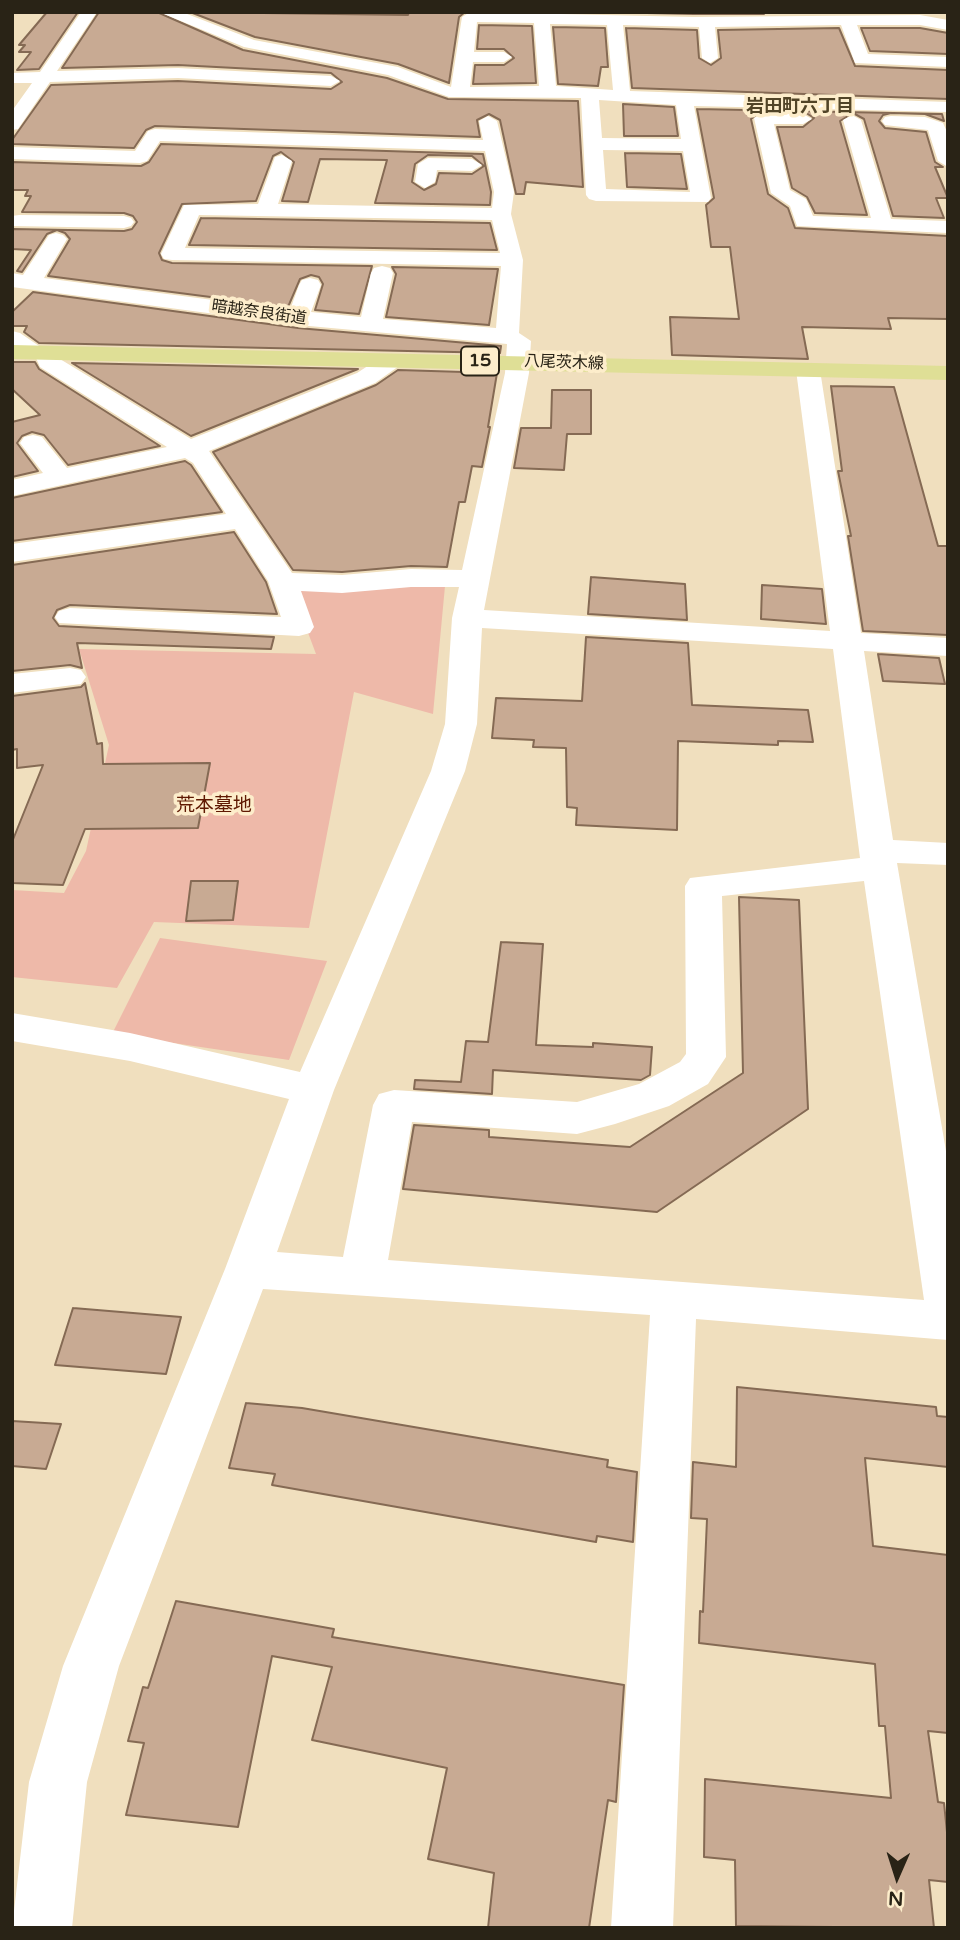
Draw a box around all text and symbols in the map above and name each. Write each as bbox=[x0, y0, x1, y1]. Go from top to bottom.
district label: 岩田町六丁目 bbox=[746, 96, 854, 118]
street label: 暗越奈良街道 bbox=[210, 297, 308, 329]
road number: 15 bbox=[461, 346, 499, 376]
street label: 八尾茨木線 bbox=[524, 352, 604, 374]
park label: 荒本墓地 bbox=[176, 795, 252, 817]
north arrow bbox=[862, 1842, 932, 1912]
text: N bbox=[888, 1887, 904, 1909]

